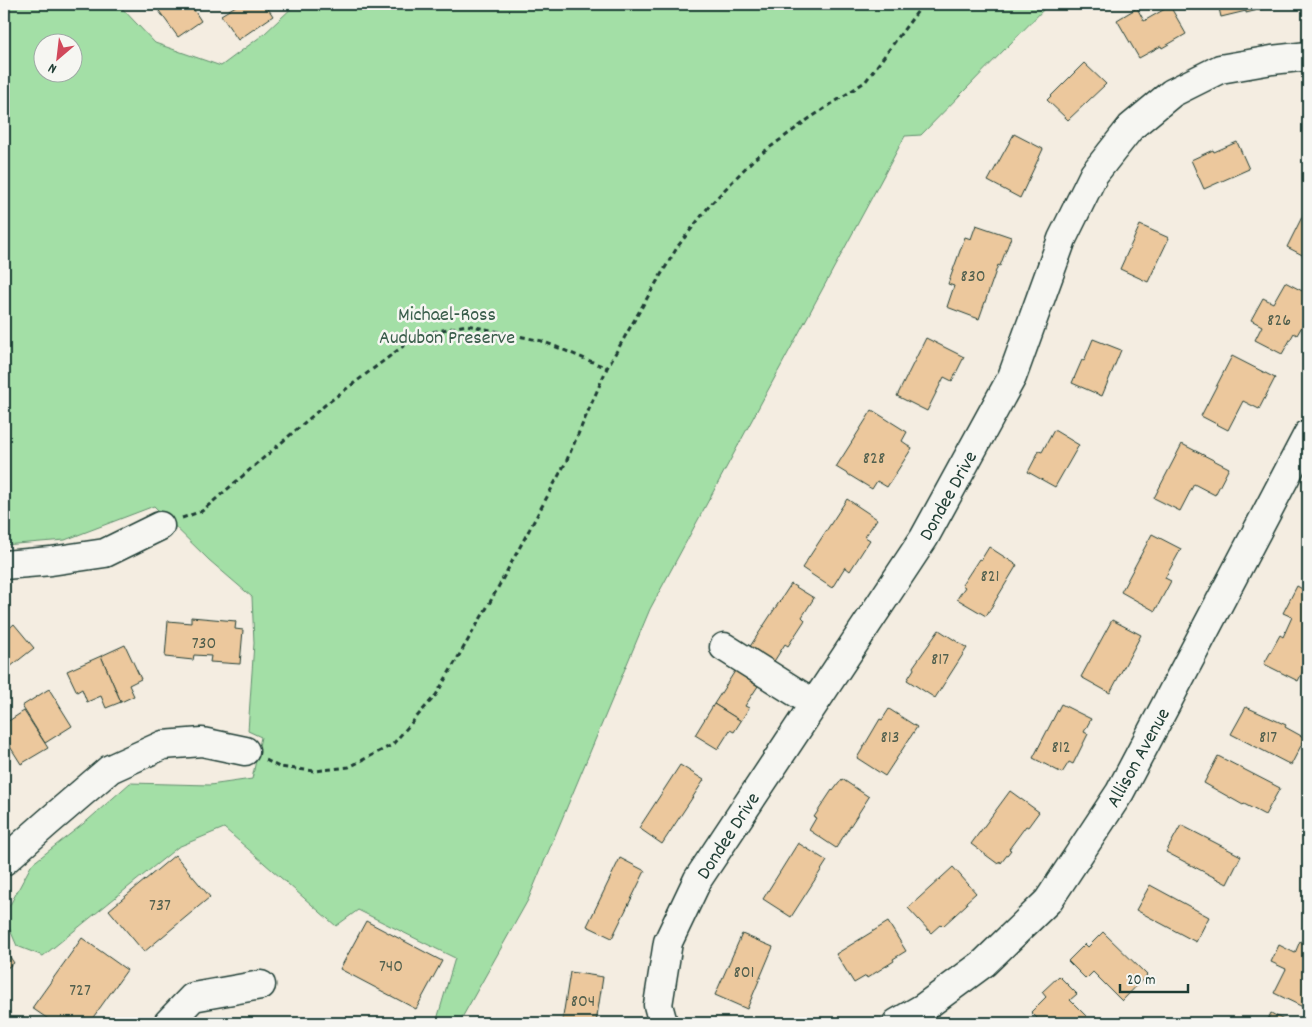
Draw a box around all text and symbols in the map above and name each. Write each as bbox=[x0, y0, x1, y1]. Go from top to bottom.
north arrow bbox=[32, 32, 82, 82]
text: N bbox=[45, 57, 61, 78]
house number: 830 bbox=[960, 265, 986, 290]
park label: Michael-Ross Audubon Preserve bbox=[379, 302, 515, 353]
house number: 826 bbox=[1267, 309, 1291, 334]
street label: Dondee Drive bbox=[913, 446, 986, 546]
house number: 828 bbox=[863, 447, 885, 472]
house number: 821 bbox=[980, 565, 1000, 590]
house number: 730 bbox=[192, 632, 216, 657]
house number: 817 bbox=[931, 648, 949, 673]
street label: Allison Avenue bbox=[1101, 703, 1179, 813]
house number: 813 bbox=[880, 726, 900, 751]
house number: 817 bbox=[1259, 726, 1277, 751]
house number: 812 bbox=[1051, 736, 1071, 761]
street label: Dondee Drive bbox=[691, 788, 768, 886]
house number: 737 bbox=[149, 894, 171, 919]
house number: 740 bbox=[379, 955, 403, 980]
house number: 801 bbox=[734, 961, 754, 986]
scale bar bbox=[1120, 962, 1187, 994]
text: 20 m bbox=[1127, 970, 1155, 992]
house number: 727 bbox=[69, 979, 91, 1004]
house number: 804 bbox=[571, 990, 595, 1015]

